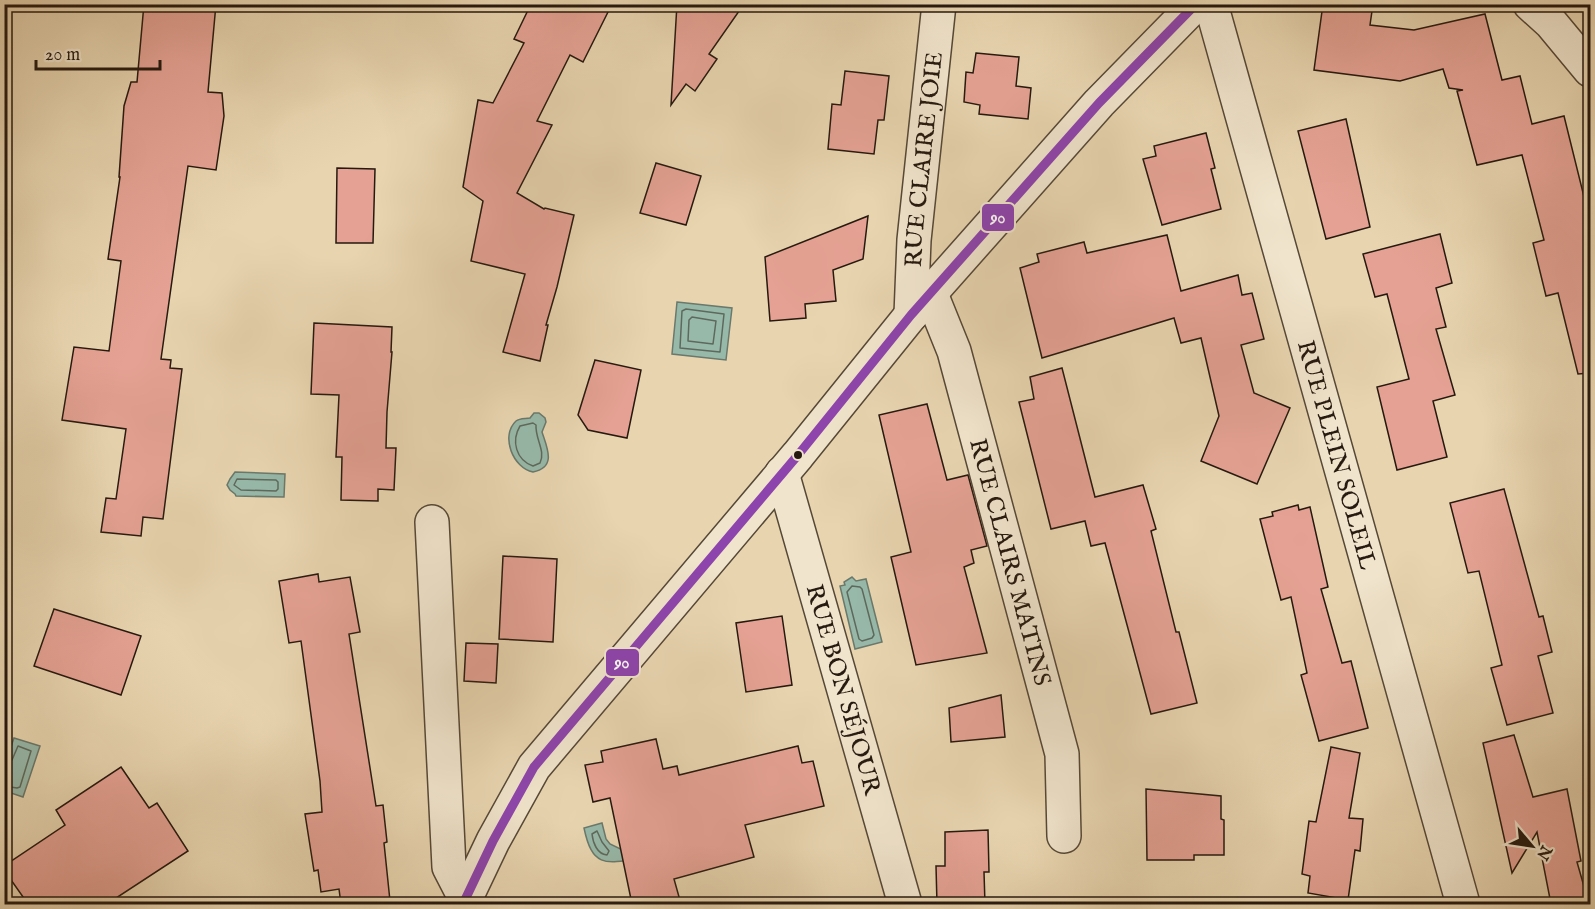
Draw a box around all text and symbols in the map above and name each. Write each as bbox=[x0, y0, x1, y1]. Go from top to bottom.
scale bar bbox=[36, 33, 160, 71]
text: 20 m bbox=[45, 44, 80, 67]
street label: RUE CLAIRE JOIE bbox=[899, 50, 951, 268]
line badge: 90 bbox=[981, 203, 1015, 232]
text: 90 bbox=[990, 209, 1006, 229]
street label: RUE PLEIN SOLEIL bbox=[1289, 337, 1383, 574]
street label: RUE CLAIRS MATINS bbox=[961, 435, 1057, 690]
unlabelled marker bbox=[792, 449, 804, 461]
street label: RUE BON SÉJOUR bbox=[798, 581, 887, 799]
line badge: 90 bbox=[605, 648, 640, 677]
text: 90 bbox=[614, 654, 630, 674]
north arrow bbox=[1502, 816, 1562, 876]
text: N bbox=[1531, 841, 1556, 863]

